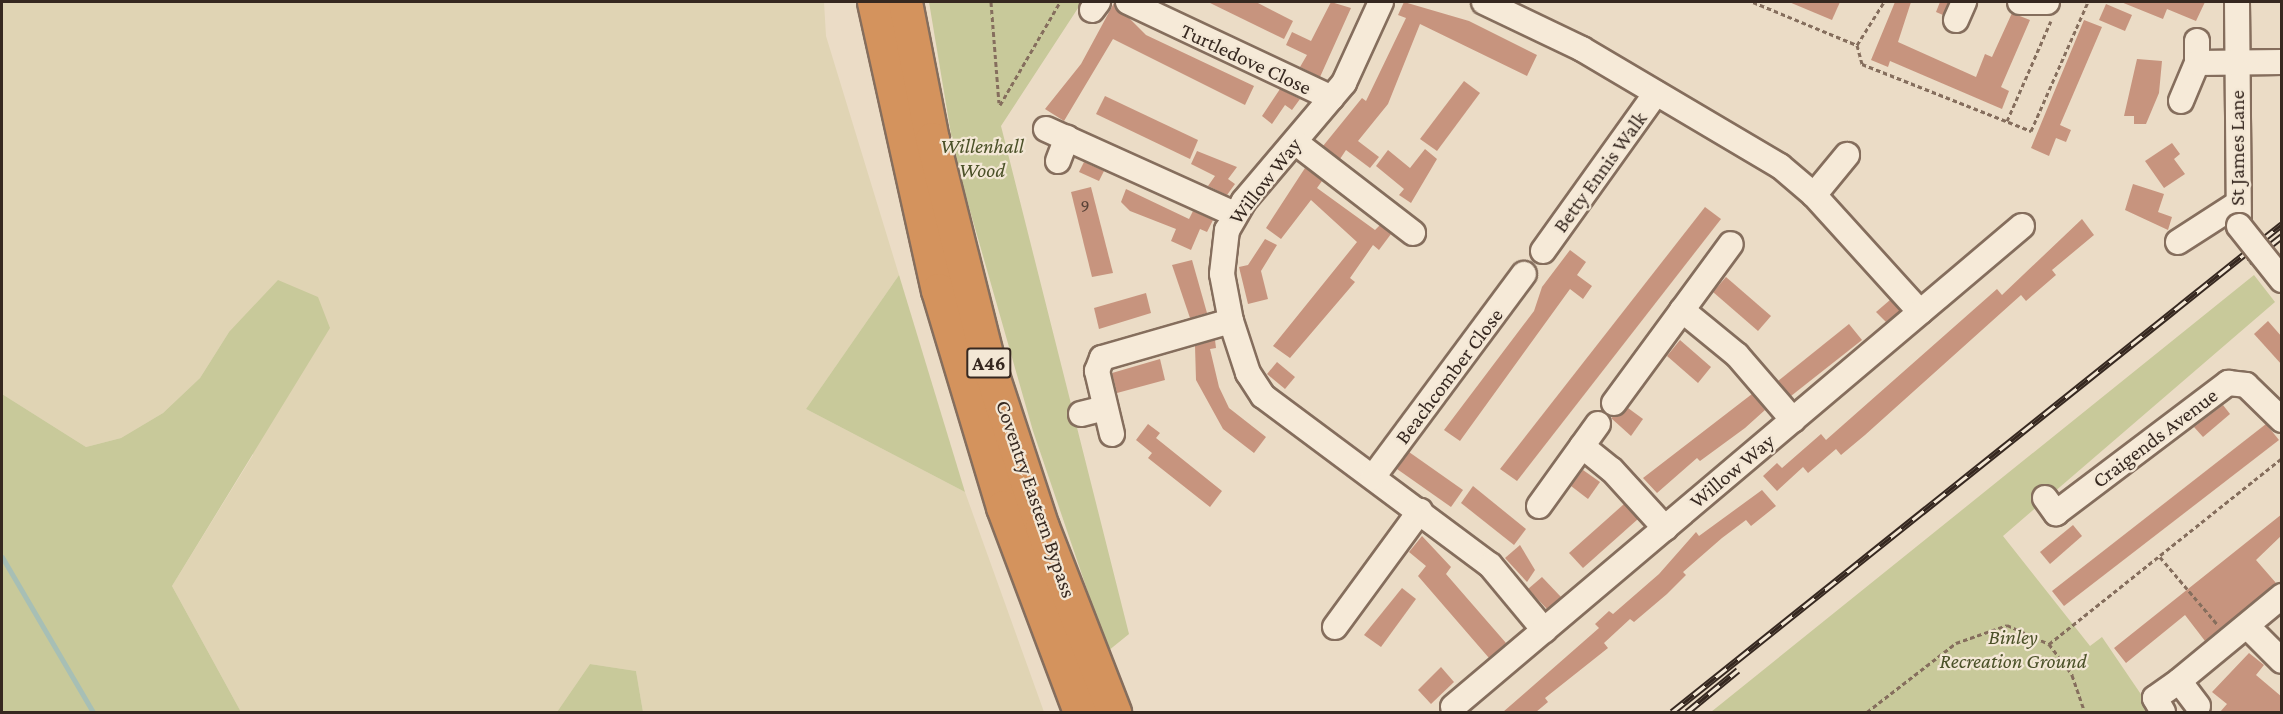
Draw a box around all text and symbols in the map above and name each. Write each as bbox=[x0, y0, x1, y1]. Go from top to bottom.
street label: Turtledove Close bbox=[1177, 18, 1315, 100]
street label: St James Lane bbox=[2224, 90, 2250, 206]
street label: Betty Ennis Walk bbox=[1548, 107, 1652, 237]
park label: Willenhall Wood bbox=[940, 133, 1024, 183]
street label: Willow Way bbox=[1223, 133, 1307, 229]
house number: 9 bbox=[1080, 195, 1090, 217]
street label: Beachcomber Close bbox=[1390, 303, 1508, 449]
road number: A46 bbox=[965, 346, 1013, 380]
street label: Craigends Avenue bbox=[2087, 383, 2223, 493]
street label: Coventry Eastern Bypass bbox=[990, 397, 1082, 601]
street label: Willow Way bbox=[1685, 428, 1779, 514]
park label: Binley Recreation Ground bbox=[1939, 624, 2087, 674]

